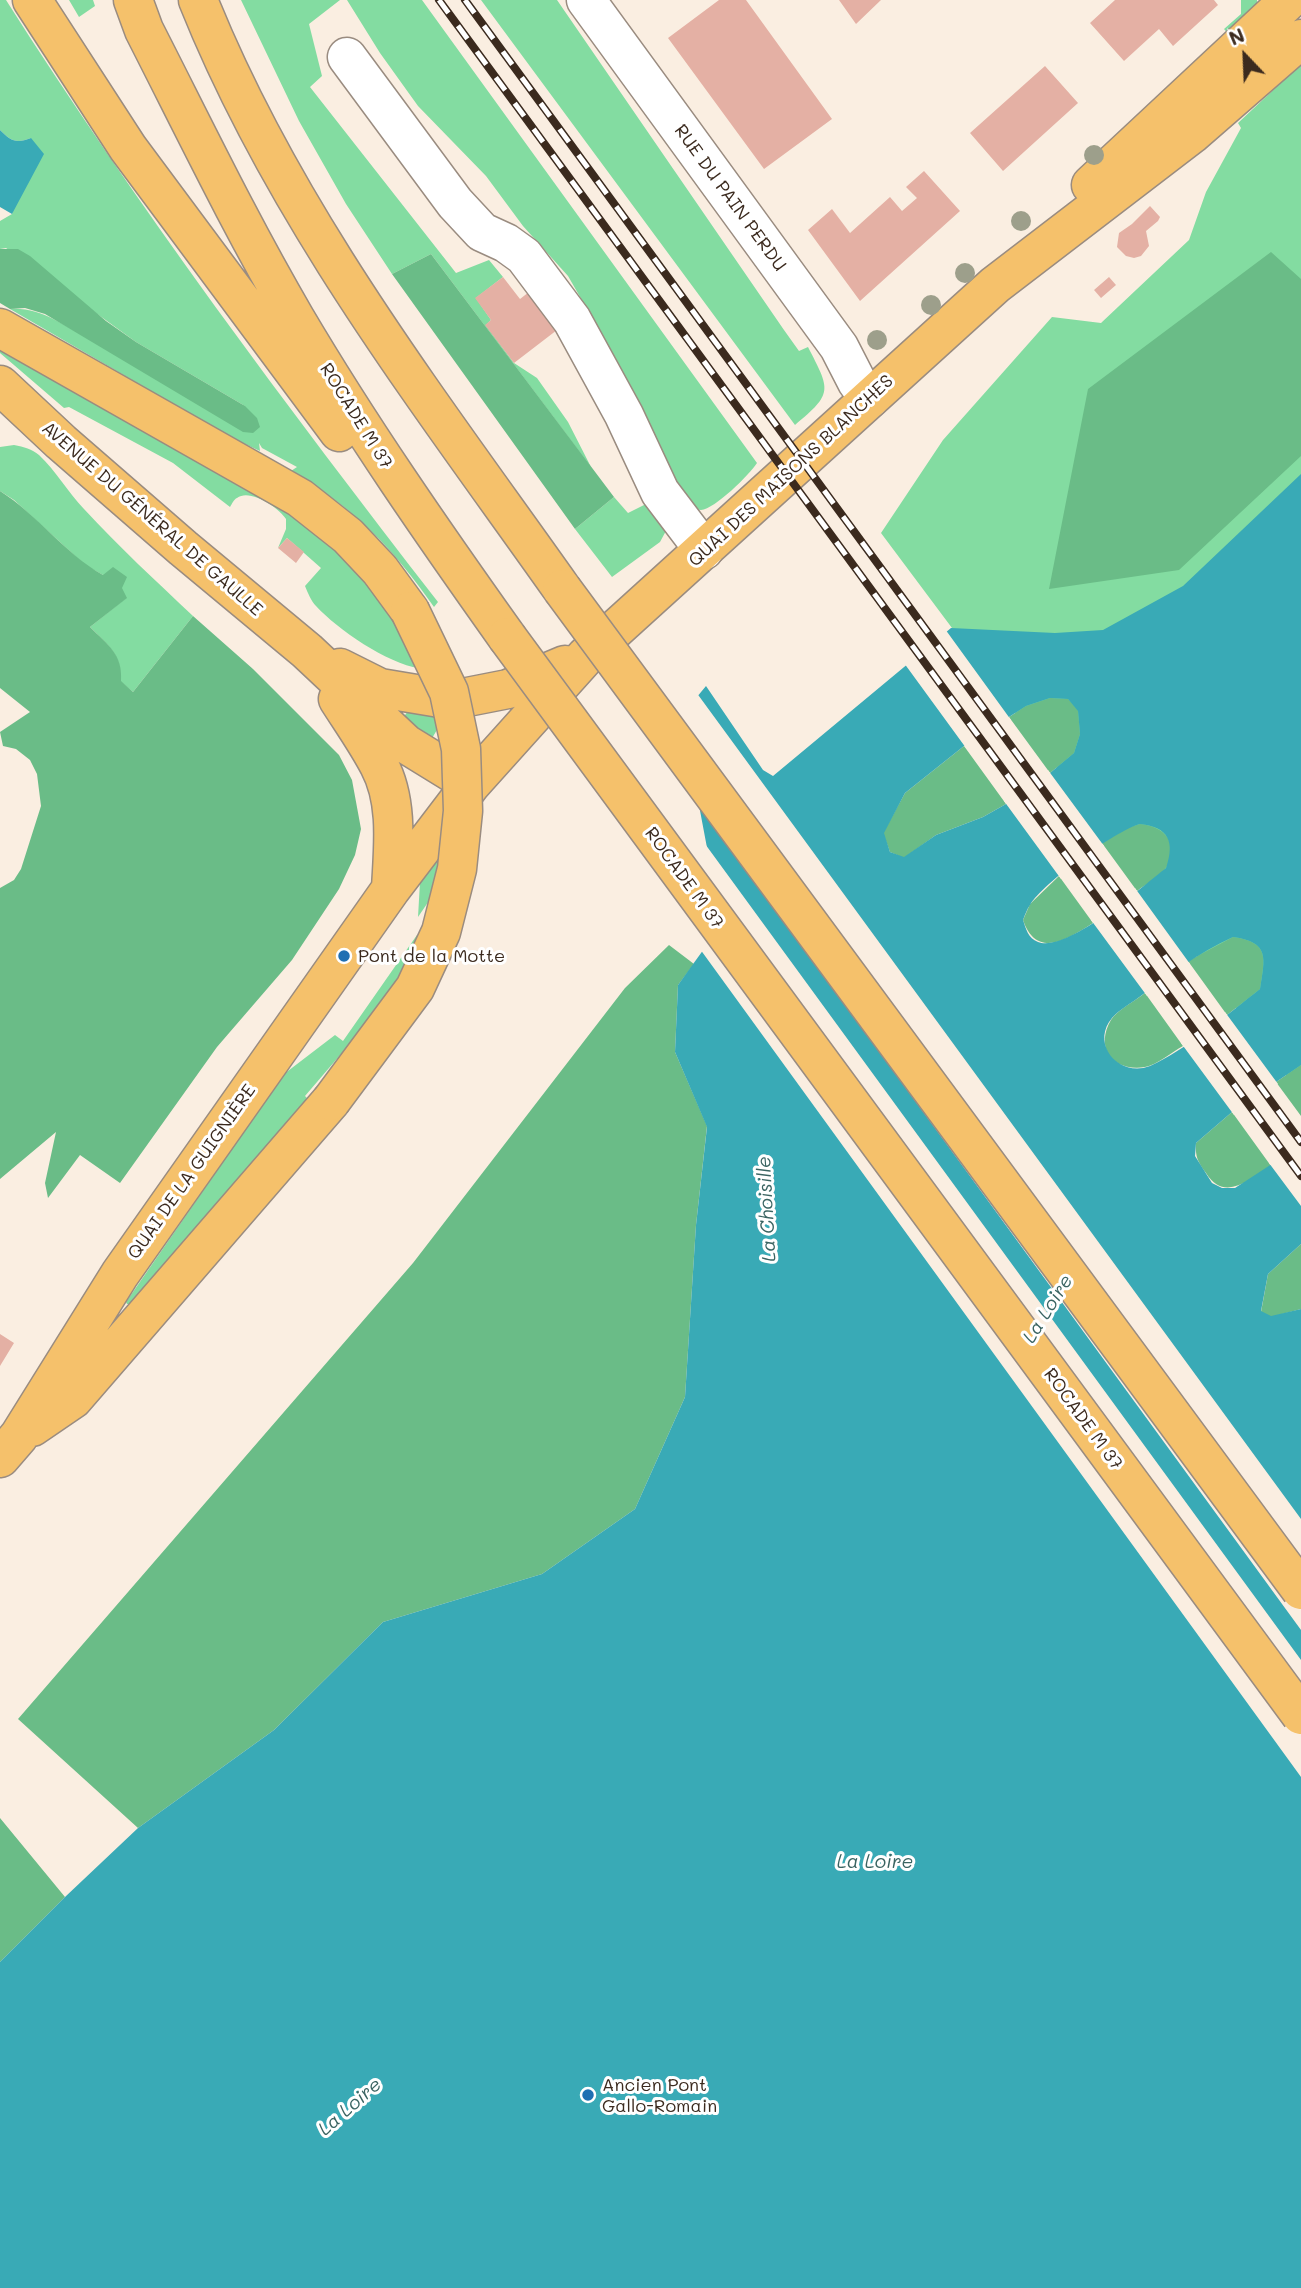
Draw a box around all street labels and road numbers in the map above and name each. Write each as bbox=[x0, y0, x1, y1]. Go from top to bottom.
street label: RUE DU PAIN PERDU bbox=[670, 120, 790, 276]
street label: ROCADE M 37 bbox=[315, 359, 397, 473]
street label: QUAI DES MAISONS BLANCHES bbox=[684, 371, 898, 571]
street label: AVENUE DU GÉNÉRAL DE GAULLE bbox=[37, 417, 267, 621]
street label: ROCADE M 37 bbox=[640, 823, 728, 933]
street label: QUAI DE LA GUIGNIÈRE bbox=[123, 1081, 261, 1263]
street label: ROCADE M 37 bbox=[1039, 1364, 1127, 1474]

